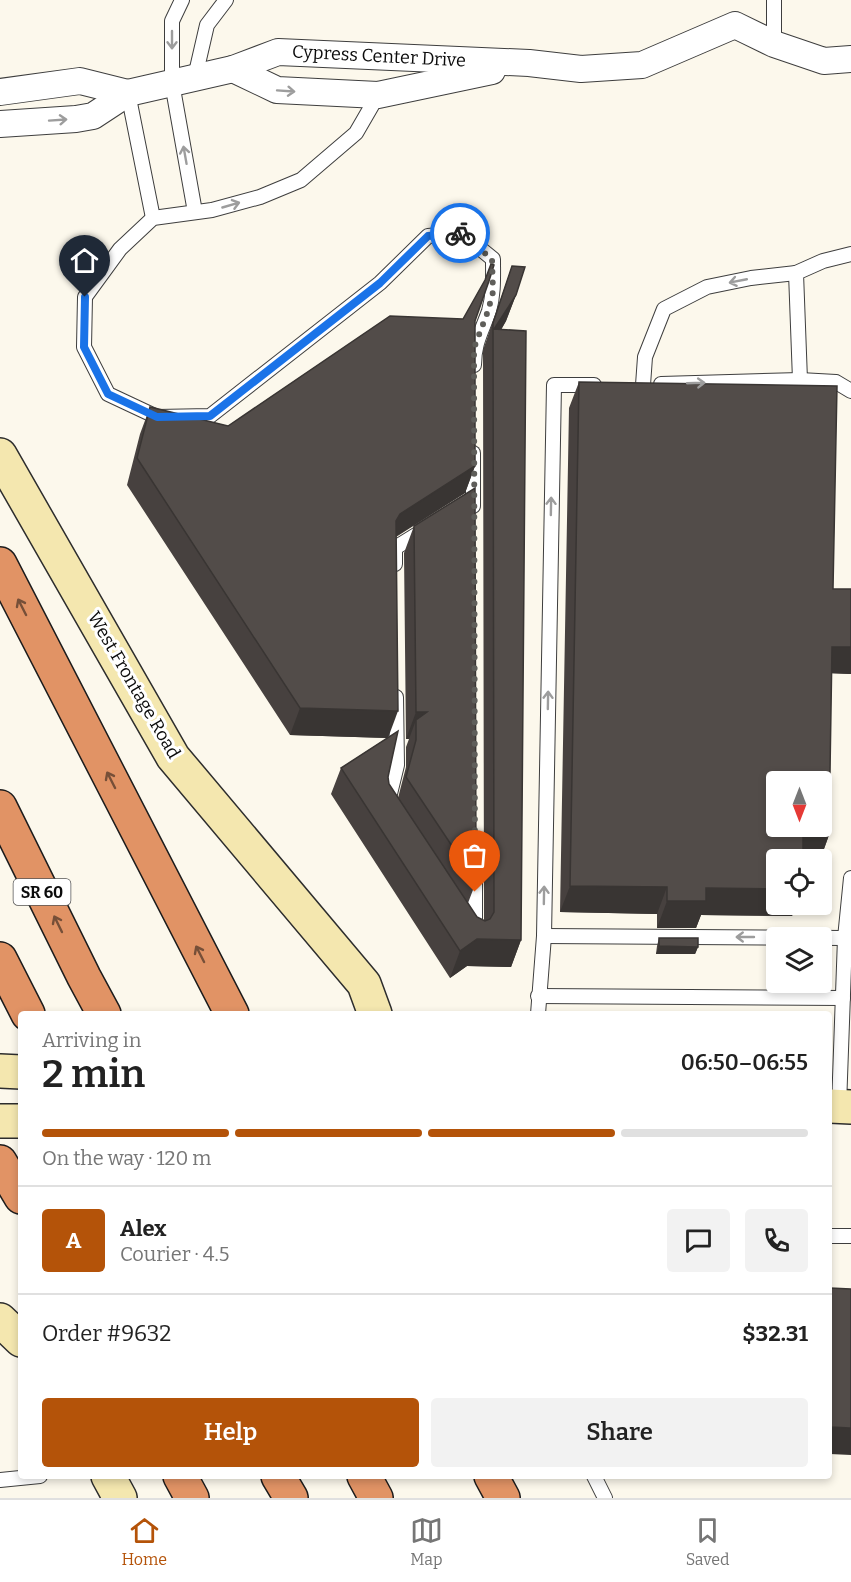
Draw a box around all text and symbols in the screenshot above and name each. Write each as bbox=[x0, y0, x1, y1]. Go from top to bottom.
one-way arrow bbox=[166, 30, 178, 50]
street label: Cypress Center Drive bbox=[292, 40, 466, 72]
one-way arrow bbox=[276, 85, 296, 96]
one-way arrow bbox=[48, 115, 68, 126]
one-way arrow bbox=[179, 145, 190, 165]
one-way arrow bbox=[221, 199, 240, 210]
courier bbox=[430, 203, 490, 263]
icon: bike bbox=[444, 217, 477, 250]
pin bbox=[59, 235, 110, 297]
icon: home bbox=[68, 244, 101, 277]
one-way arrow bbox=[729, 276, 748, 287]
one-way arrow bbox=[686, 377, 706, 389]
one-way arrow bbox=[546, 496, 557, 516]
one-way arrow bbox=[16, 599, 28, 616]
street label: West Frontage Road bbox=[83, 607, 185, 763]
one-way arrow bbox=[542, 691, 554, 711]
north arrow bbox=[766, 771, 832, 837]
map controls bbox=[766, 771, 832, 993]
one-way arrow bbox=[105, 772, 117, 790]
pin bbox=[449, 830, 500, 892]
icon: bag bbox=[458, 839, 491, 872]
button: locate bbox=[766, 849, 832, 915]
road number: SR 60 bbox=[14, 879, 70, 905]
one-way arrow bbox=[539, 886, 550, 906]
one-way arrow bbox=[51, 916, 63, 934]
button: layers bbox=[766, 927, 832, 993]
one-way arrow bbox=[735, 931, 755, 943]
one-way arrow bbox=[194, 945, 206, 963]
text: Arriving in bbox=[42, 1028, 141, 1052]
text: 06:50–06:55 bbox=[681, 1049, 808, 1076]
text: 2 min bbox=[42, 1051, 145, 1097]
text: On the way · 120 m bbox=[42, 1146, 211, 1170]
button: chat bbox=[667, 1209, 730, 1272]
button: phone bbox=[745, 1209, 808, 1272]
text: Alex bbox=[120, 1215, 166, 1242]
text: A bbox=[66, 1227, 81, 1254]
text: Courier · 4.5 bbox=[120, 1242, 229, 1266]
text: Order #9632 bbox=[42, 1320, 171, 1347]
text: $32.31 bbox=[742, 1320, 808, 1347]
button: Help bbox=[42, 1398, 419, 1467]
button: Share bbox=[431, 1398, 808, 1467]
tab: Home bbox=[121, 1514, 167, 1569]
tab: Map bbox=[410, 1514, 443, 1569]
tab: Saved bbox=[686, 1514, 730, 1569]

